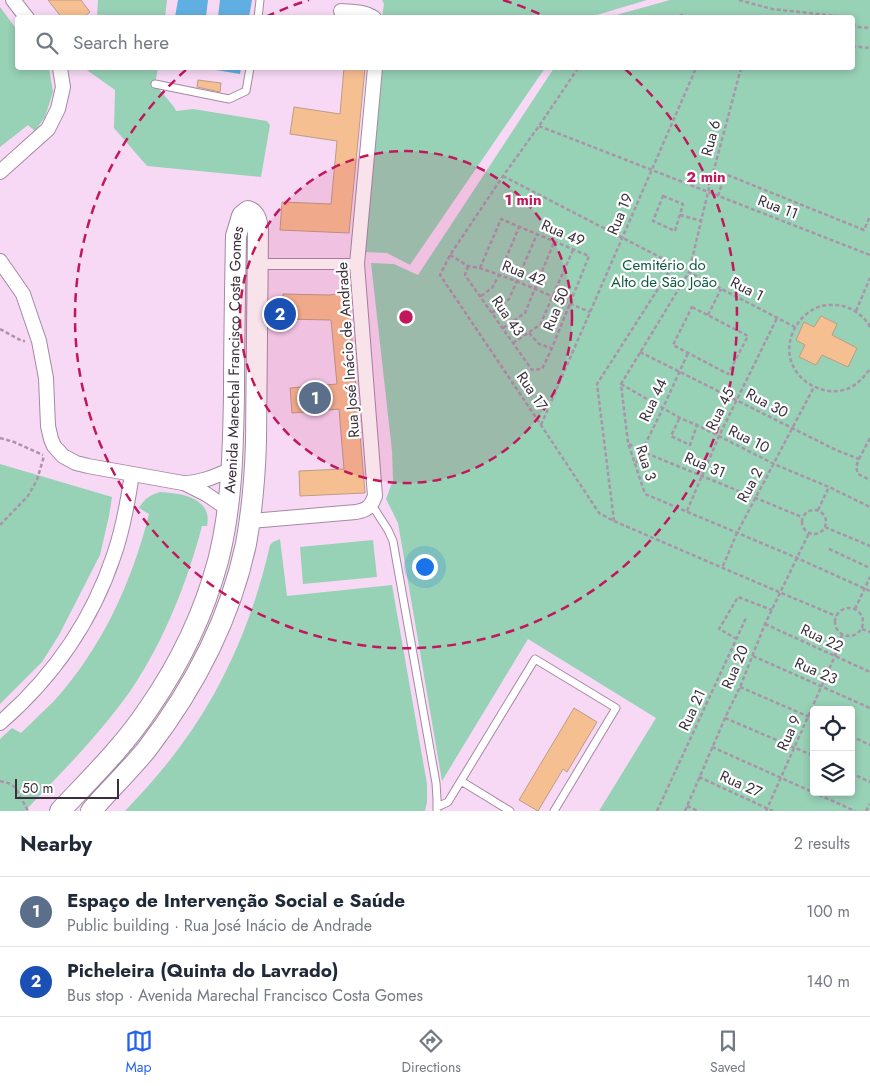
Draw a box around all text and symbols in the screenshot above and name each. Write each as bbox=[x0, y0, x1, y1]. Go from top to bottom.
search box bbox=[15, 15, 855, 70]
icon: search bbox=[33, 29, 61, 57]
text: Search here bbox=[73, 29, 169, 56]
street label: Rua 6 bbox=[696, 117, 726, 159]
text: 2 min bbox=[686, 166, 726, 188]
text: 1 min bbox=[504, 189, 542, 211]
street label: Rua 11 bbox=[755, 189, 801, 225]
street label: Rua 19 bbox=[601, 190, 639, 238]
street label: Rua 49 bbox=[538, 214, 588, 252]
street label: Avenida Marechal Francisco Costa Gomes bbox=[219, 223, 249, 494]
park label: Cemitério do Alto de São João bbox=[611, 254, 717, 293]
street label: Rua 42 bbox=[499, 255, 549, 291]
street label: Rua José Inácio de Andrade bbox=[331, 261, 365, 439]
street label: Rua 1 bbox=[727, 271, 767, 307]
street label: Rua 50 bbox=[537, 284, 575, 334]
street label: Rua 43 bbox=[486, 291, 530, 341]
pin: 2 bbox=[264, 295, 296, 333]
centre of rings bbox=[397, 308, 415, 326]
street label: Rua 17 bbox=[511, 367, 553, 415]
street label: Rua 44 bbox=[633, 375, 673, 425]
pin: 1 bbox=[299, 379, 331, 417]
street label: Rua 30 bbox=[742, 383, 792, 423]
street label: Rua 45 bbox=[700, 384, 740, 434]
street label: Rua 10 bbox=[725, 420, 773, 458]
street label: Rua 3 bbox=[630, 442, 662, 484]
street label: Rua 31 bbox=[681, 446, 729, 484]
street label: Rua 2 bbox=[732, 464, 768, 506]
your location bbox=[412, 554, 438, 580]
street label: Rua 22 bbox=[797, 619, 847, 657]
street label: Rua 20 bbox=[716, 642, 754, 692]
street label: Rua 23 bbox=[791, 652, 841, 690]
street label: Rua 21 bbox=[673, 686, 711, 734]
map controls bbox=[810, 706, 855, 796]
button: locate bbox=[810, 706, 855, 751]
street label: Rua 9 bbox=[771, 712, 807, 754]
button: layers bbox=[810, 751, 855, 796]
street label: Rua 27 bbox=[716, 765, 766, 803]
scale bar bbox=[15, 776, 119, 799]
text: 50 m bbox=[22, 778, 53, 798]
text: Nearby bbox=[20, 829, 92, 859]
text: 2 results bbox=[794, 832, 850, 855]
text: Espaço de Intervenção Social e Saúde bbox=[67, 887, 405, 914]
text: 1 bbox=[32, 900, 40, 923]
text: 100 m bbox=[806, 900, 850, 923]
text: Public building · Rua José Inácio de Andrade bbox=[67, 914, 372, 937]
text: Picheleira (Quinta do Lavrado) bbox=[67, 957, 338, 984]
text: 2 bbox=[31, 970, 41, 993]
text: 140 m bbox=[807, 970, 850, 993]
text: Bus stop · Avenida Marechal Francisco Costa Gomes bbox=[67, 984, 423, 1007]
tab: Map bbox=[125, 1027, 153, 1077]
tab: Directions bbox=[402, 1027, 461, 1077]
tab: Saved bbox=[710, 1027, 745, 1077]

